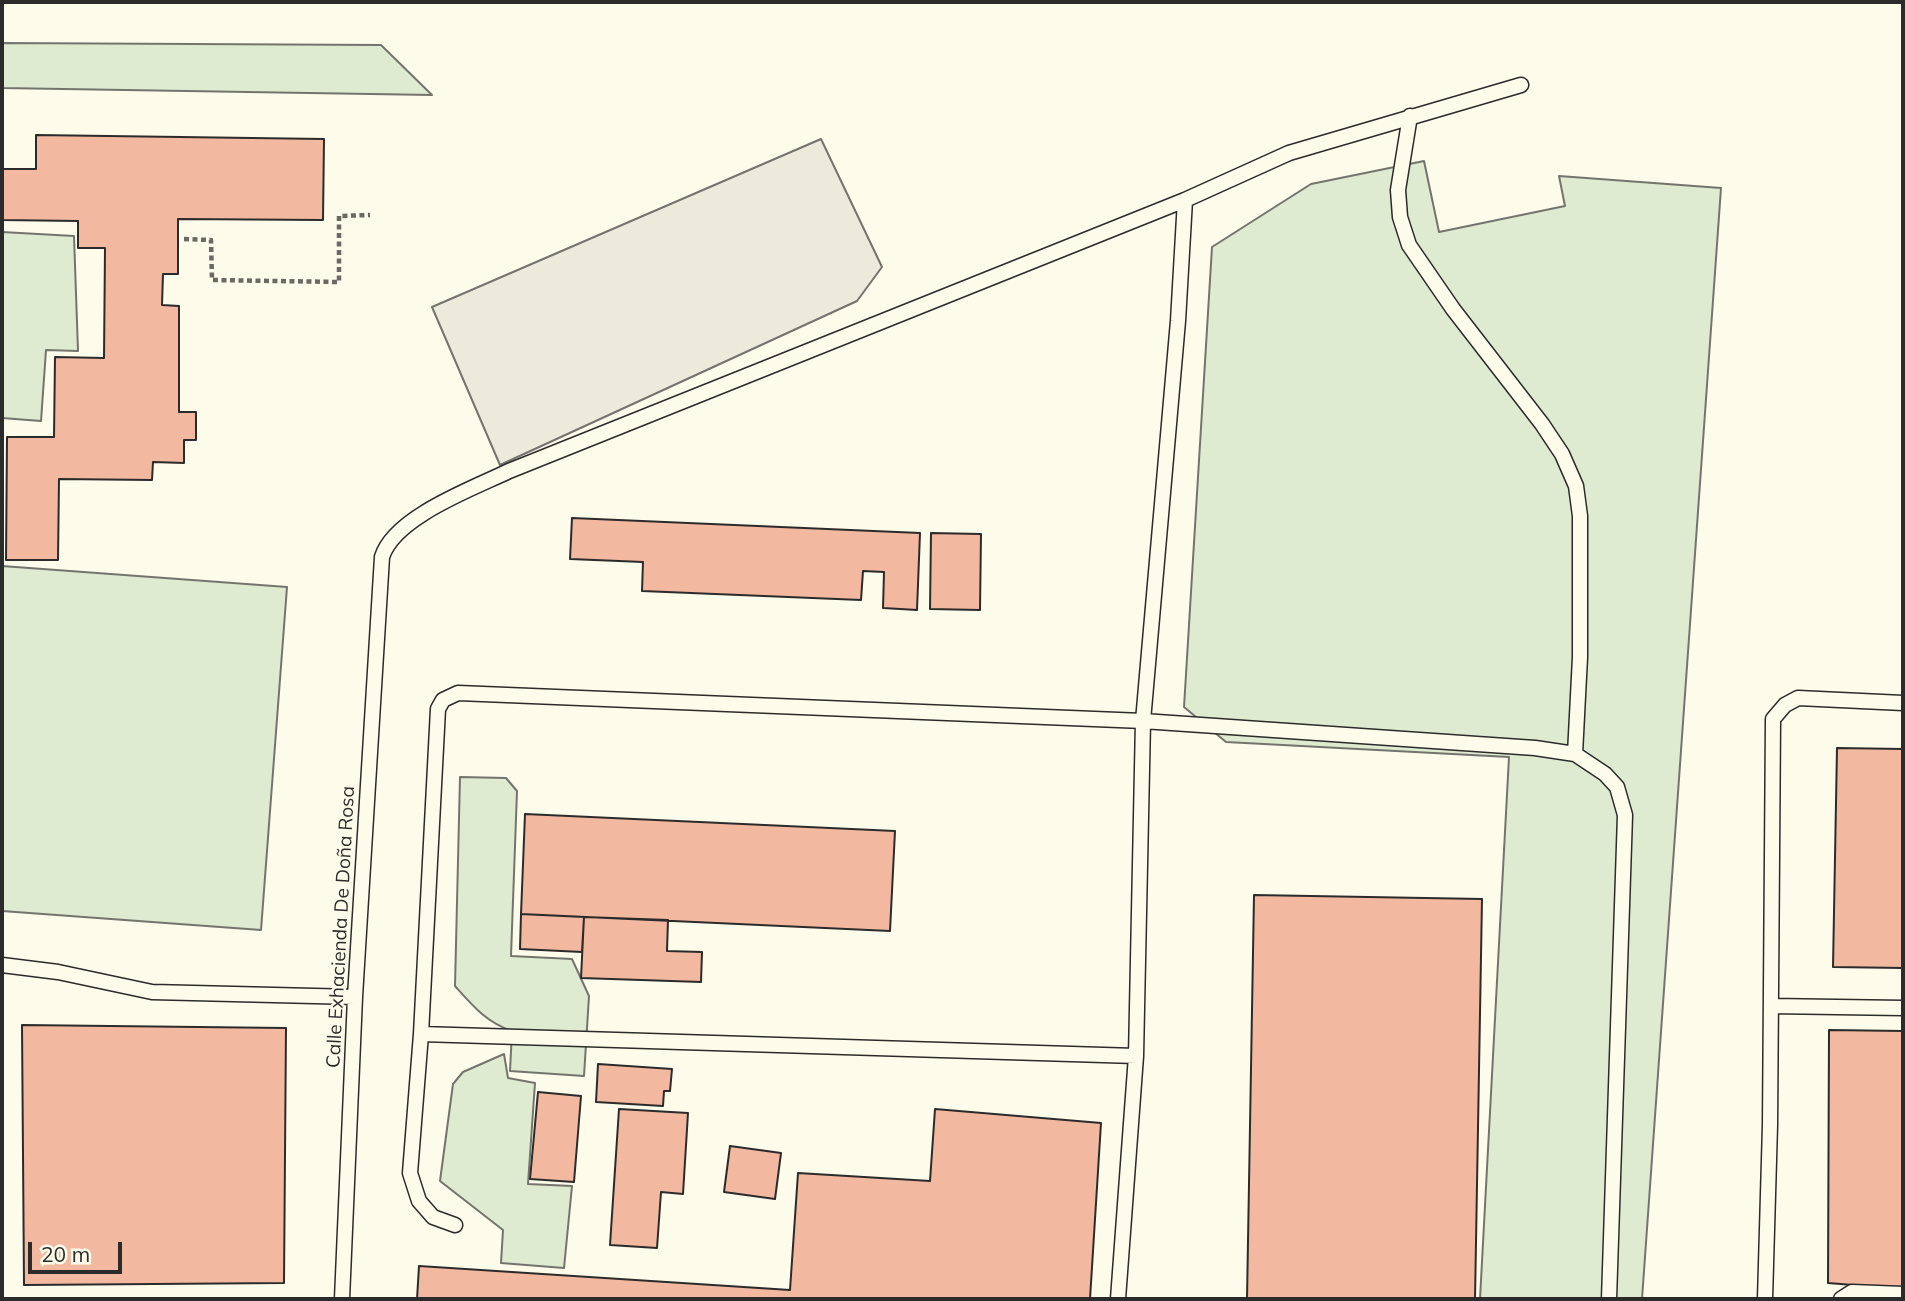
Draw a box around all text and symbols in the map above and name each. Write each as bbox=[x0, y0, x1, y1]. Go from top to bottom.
street label: Calle Exhacienda De Doña Rosa bbox=[322, 786, 360, 1068]
scale bar bbox=[32, 1228, 126, 1272]
text: 20 m bbox=[41, 1241, 90, 1267]

